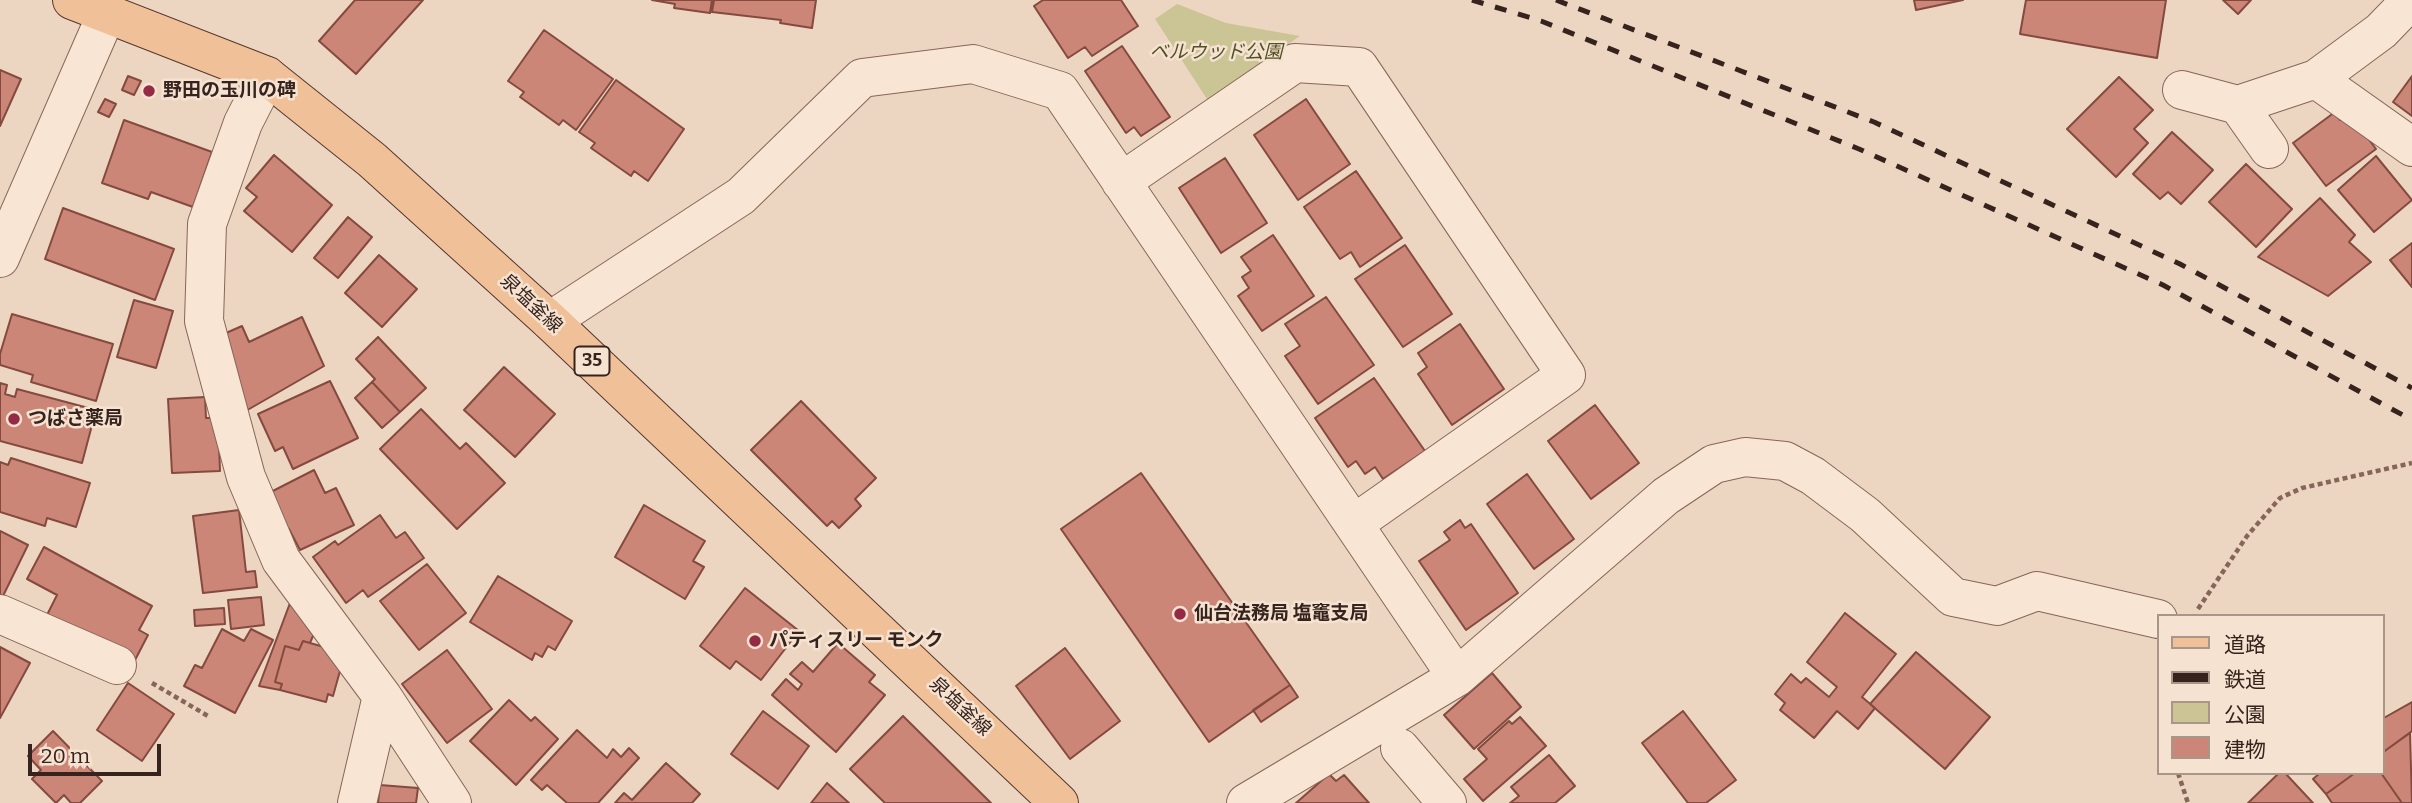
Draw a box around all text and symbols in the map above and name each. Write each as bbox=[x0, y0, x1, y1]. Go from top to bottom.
park label: ベルウッド公園 bbox=[1150, 42, 1282, 64]
place label: 野田の玉川の碑 bbox=[163, 80, 296, 102]
marker: 野田の玉川の碑 bbox=[141, 83, 157, 99]
street label: 泉塩釜線 bbox=[495, 270, 567, 338]
road number: 35 bbox=[574, 346, 610, 376]
place label: つばさ薬局 bbox=[28, 408, 123, 430]
marker: つばさ薬局 bbox=[6, 411, 22, 427]
place label: 仙台法務局 塩竈支局 bbox=[1194, 603, 1368, 625]
marker: 仙台法務局 塩竈支局 bbox=[1172, 606, 1188, 622]
legend bbox=[2156, 614, 2384, 775]
place label: パティスリー モンク bbox=[769, 630, 943, 652]
text: 道路 bbox=[2224, 632, 2266, 658]
marker: パティスリー モンク bbox=[747, 633, 763, 649]
text: 鉄道 bbox=[2224, 667, 2266, 693]
street label: 泉塩釜線 bbox=[924, 673, 996, 741]
text: 公園 bbox=[2224, 702, 2266, 728]
scale bar bbox=[32, 730, 164, 774]
text: 建物 bbox=[2224, 737, 2266, 763]
text: 20 m bbox=[41, 743, 90, 769]

